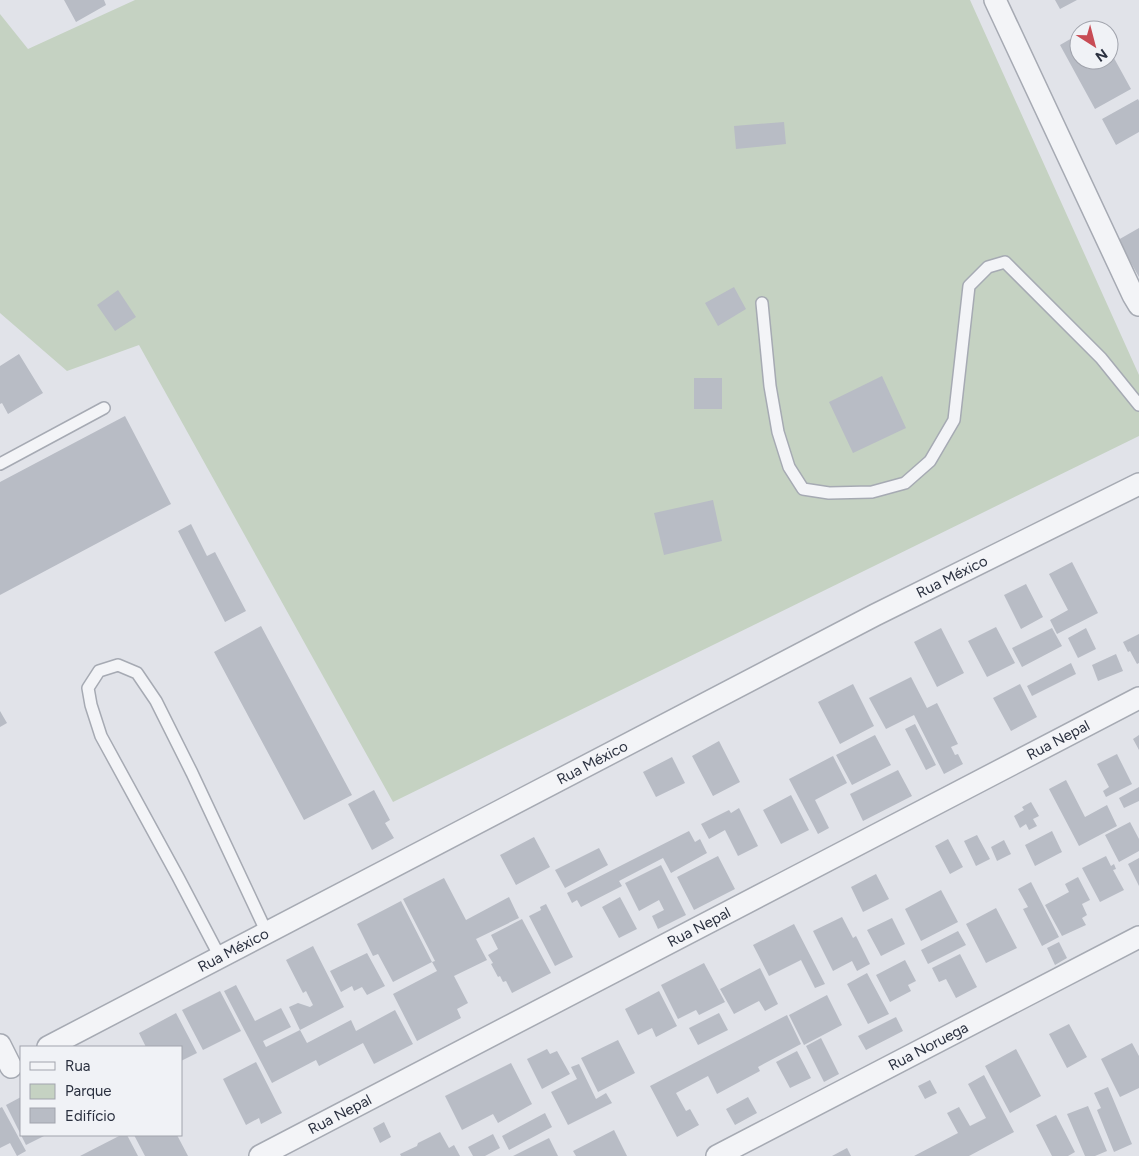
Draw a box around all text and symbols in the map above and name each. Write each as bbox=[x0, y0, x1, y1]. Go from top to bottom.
north arrow bbox=[1069, 20, 1119, 70]
text: N bbox=[1092, 45, 1111, 65]
street label: Rua México bbox=[913, 551, 991, 602]
street label: Rua Nepal bbox=[1023, 716, 1093, 764]
street label: Rua México bbox=[554, 737, 631, 789]
street label: Rua Nepal bbox=[664, 903, 734, 951]
street label: Rua México bbox=[195, 924, 272, 976]
street label: Rua Noruega bbox=[885, 1018, 971, 1075]
legend bbox=[20, 1046, 182, 1136]
text: Rua bbox=[65, 1057, 90, 1075]
text: Parque bbox=[65, 1082, 112, 1100]
street label: Rua Nepal bbox=[305, 1091, 374, 1138]
text: Edifício bbox=[65, 1107, 116, 1125]

